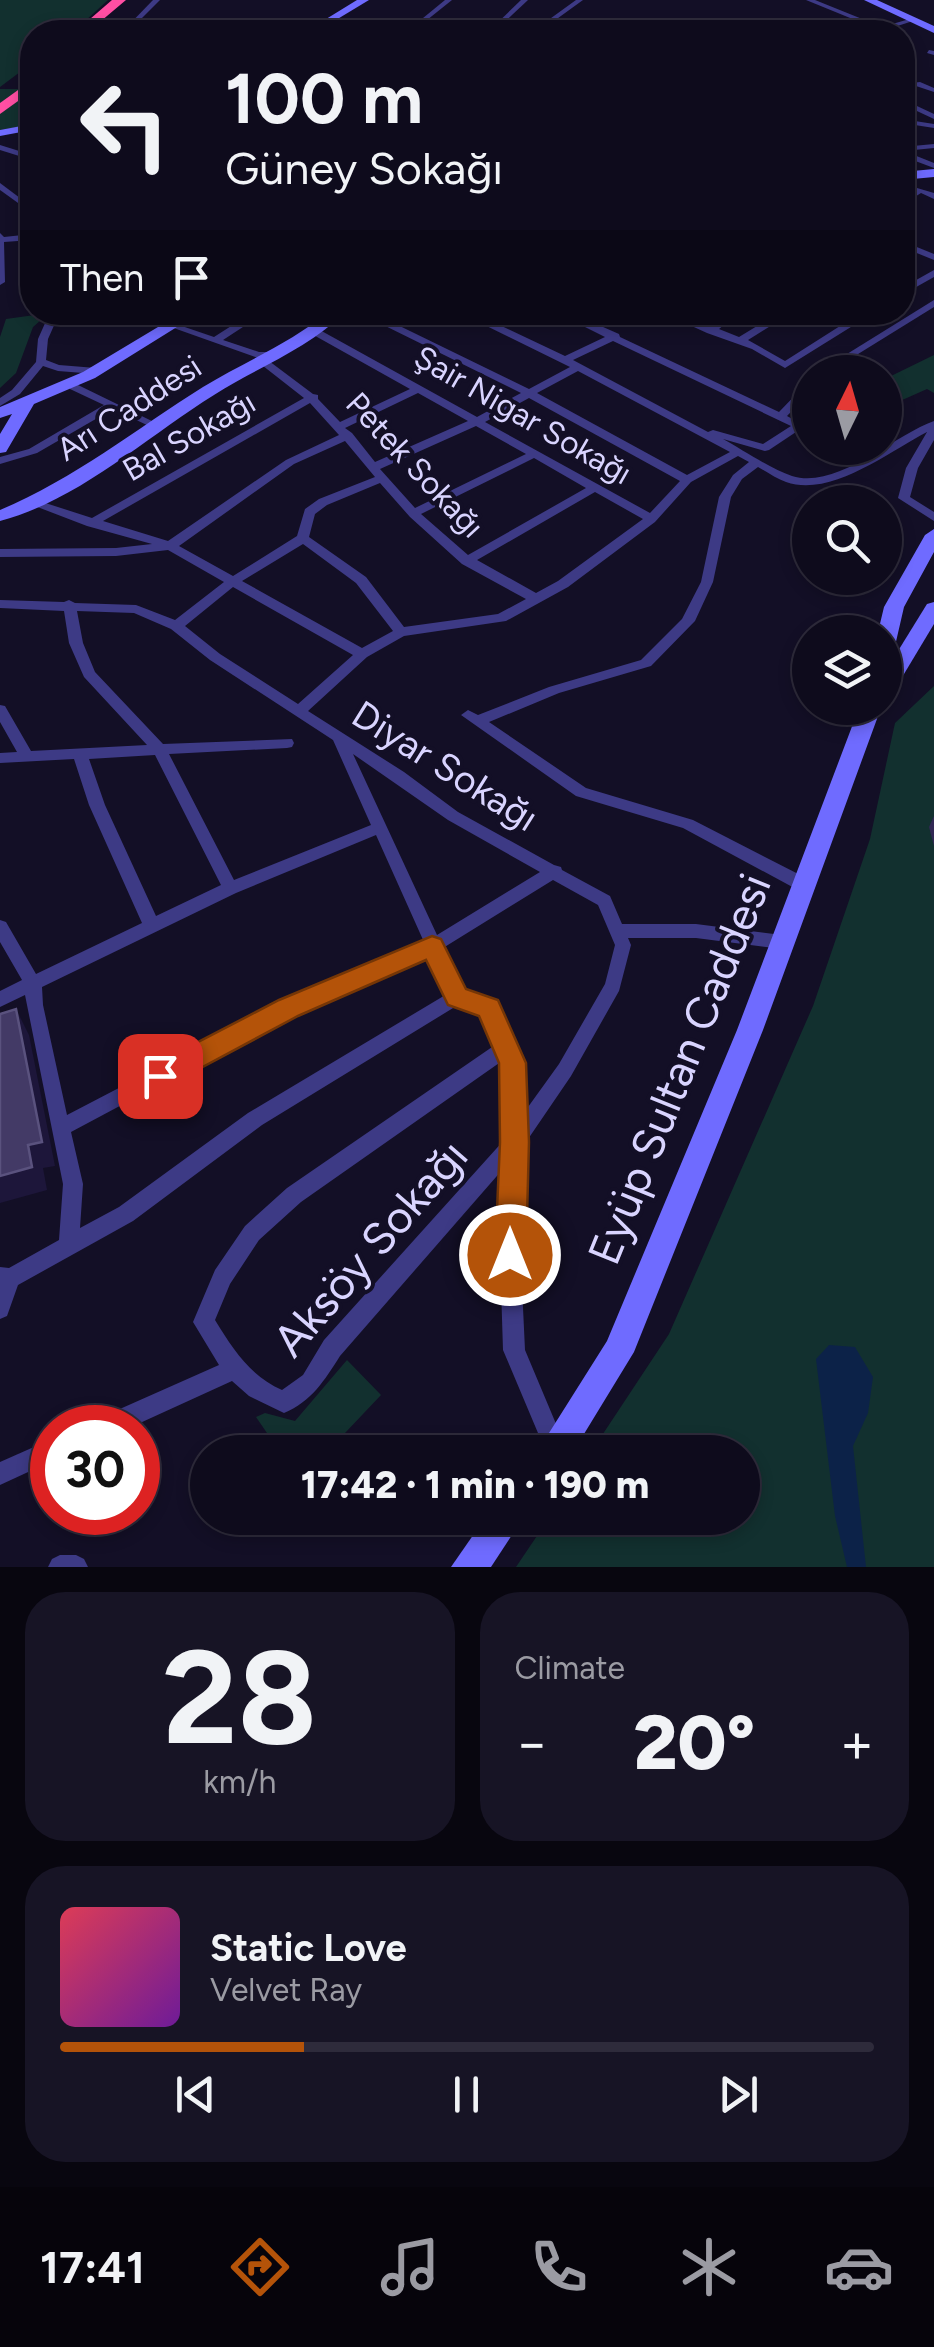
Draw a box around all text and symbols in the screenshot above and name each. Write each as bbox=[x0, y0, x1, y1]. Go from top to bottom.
text: 100 m bbox=[225, 56, 423, 141]
icon: left bbox=[60, 60, 190, 190]
text: Güney Sokağı bbox=[225, 141, 503, 195]
icon: arrive bbox=[164, 250, 219, 305]
text: Then bbox=[60, 255, 144, 301]
street label: Şair Nigar Sokağı bbox=[408, 338, 638, 492]
street label: Arı Caddesi bbox=[50, 347, 208, 469]
north arrow bbox=[792, 355, 902, 465]
map controls bbox=[792, 355, 902, 725]
street label: Bal Sokağı bbox=[116, 383, 262, 489]
street label: Petek Sokağı bbox=[338, 385, 492, 545]
button: search bbox=[792, 485, 902, 595]
button: layers bbox=[792, 615, 902, 725]
street label: Diyar Sokağı bbox=[344, 691, 546, 841]
street label: Eyüp Sultan Caddesi bbox=[576, 866, 782, 1272]
pin bbox=[118, 1034, 203, 1119]
icon: arrive bbox=[133, 1049, 188, 1104]
street label: Aksöy Sokağı bbox=[262, 1129, 478, 1367]
position arrow bbox=[458, 1203, 562, 1307]
speed limit sign: 30 bbox=[30, 1405, 160, 1535]
text: 17:42 · 1 min · 190 m bbox=[301, 1462, 649, 1508]
text: 28 bbox=[162, 1620, 317, 1776]
text: Climate bbox=[515, 1649, 625, 1687]
text: 20° bbox=[633, 1698, 755, 1788]
text: − bbox=[515, 1710, 549, 1776]
text: + bbox=[840, 1710, 874, 1776]
text: km/h bbox=[203, 1763, 276, 1801]
text: Static Love bbox=[210, 1925, 407, 1971]
text: Velvet Ray bbox=[210, 1971, 362, 2009]
icon: previous bbox=[168, 2067, 223, 2122]
icon: pause bbox=[439, 2067, 494, 2122]
icon: next bbox=[711, 2067, 766, 2122]
icon: directions bbox=[225, 2232, 295, 2302]
icon: music bbox=[375, 2232, 445, 2302]
icon: phone bbox=[524, 2232, 594, 2302]
icon: climate bbox=[674, 2232, 744, 2302]
icon: car bbox=[824, 2232, 894, 2302]
text: 17:41 bbox=[40, 2240, 145, 2294]

